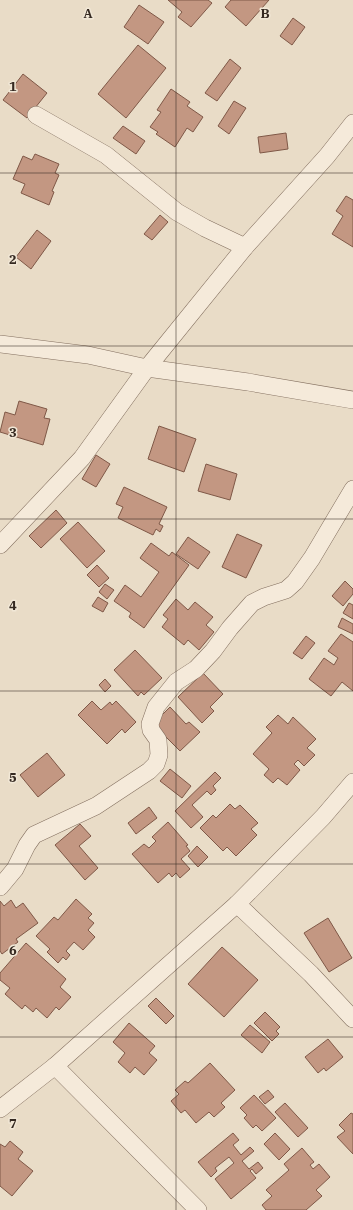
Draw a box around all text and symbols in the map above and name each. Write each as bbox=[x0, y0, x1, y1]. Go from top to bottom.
text: A bbox=[83, 5, 93, 22]
text: B bbox=[260, 5, 270, 22]
text: 1 bbox=[9, 78, 17, 95]
text: 2 bbox=[9, 251, 17, 268]
text: 3 bbox=[9, 424, 17, 441]
text: 4 bbox=[9, 597, 17, 614]
text: 5 bbox=[9, 769, 17, 786]
text: 6 bbox=[9, 942, 17, 959]
text: 7 bbox=[9, 1115, 17, 1132]

